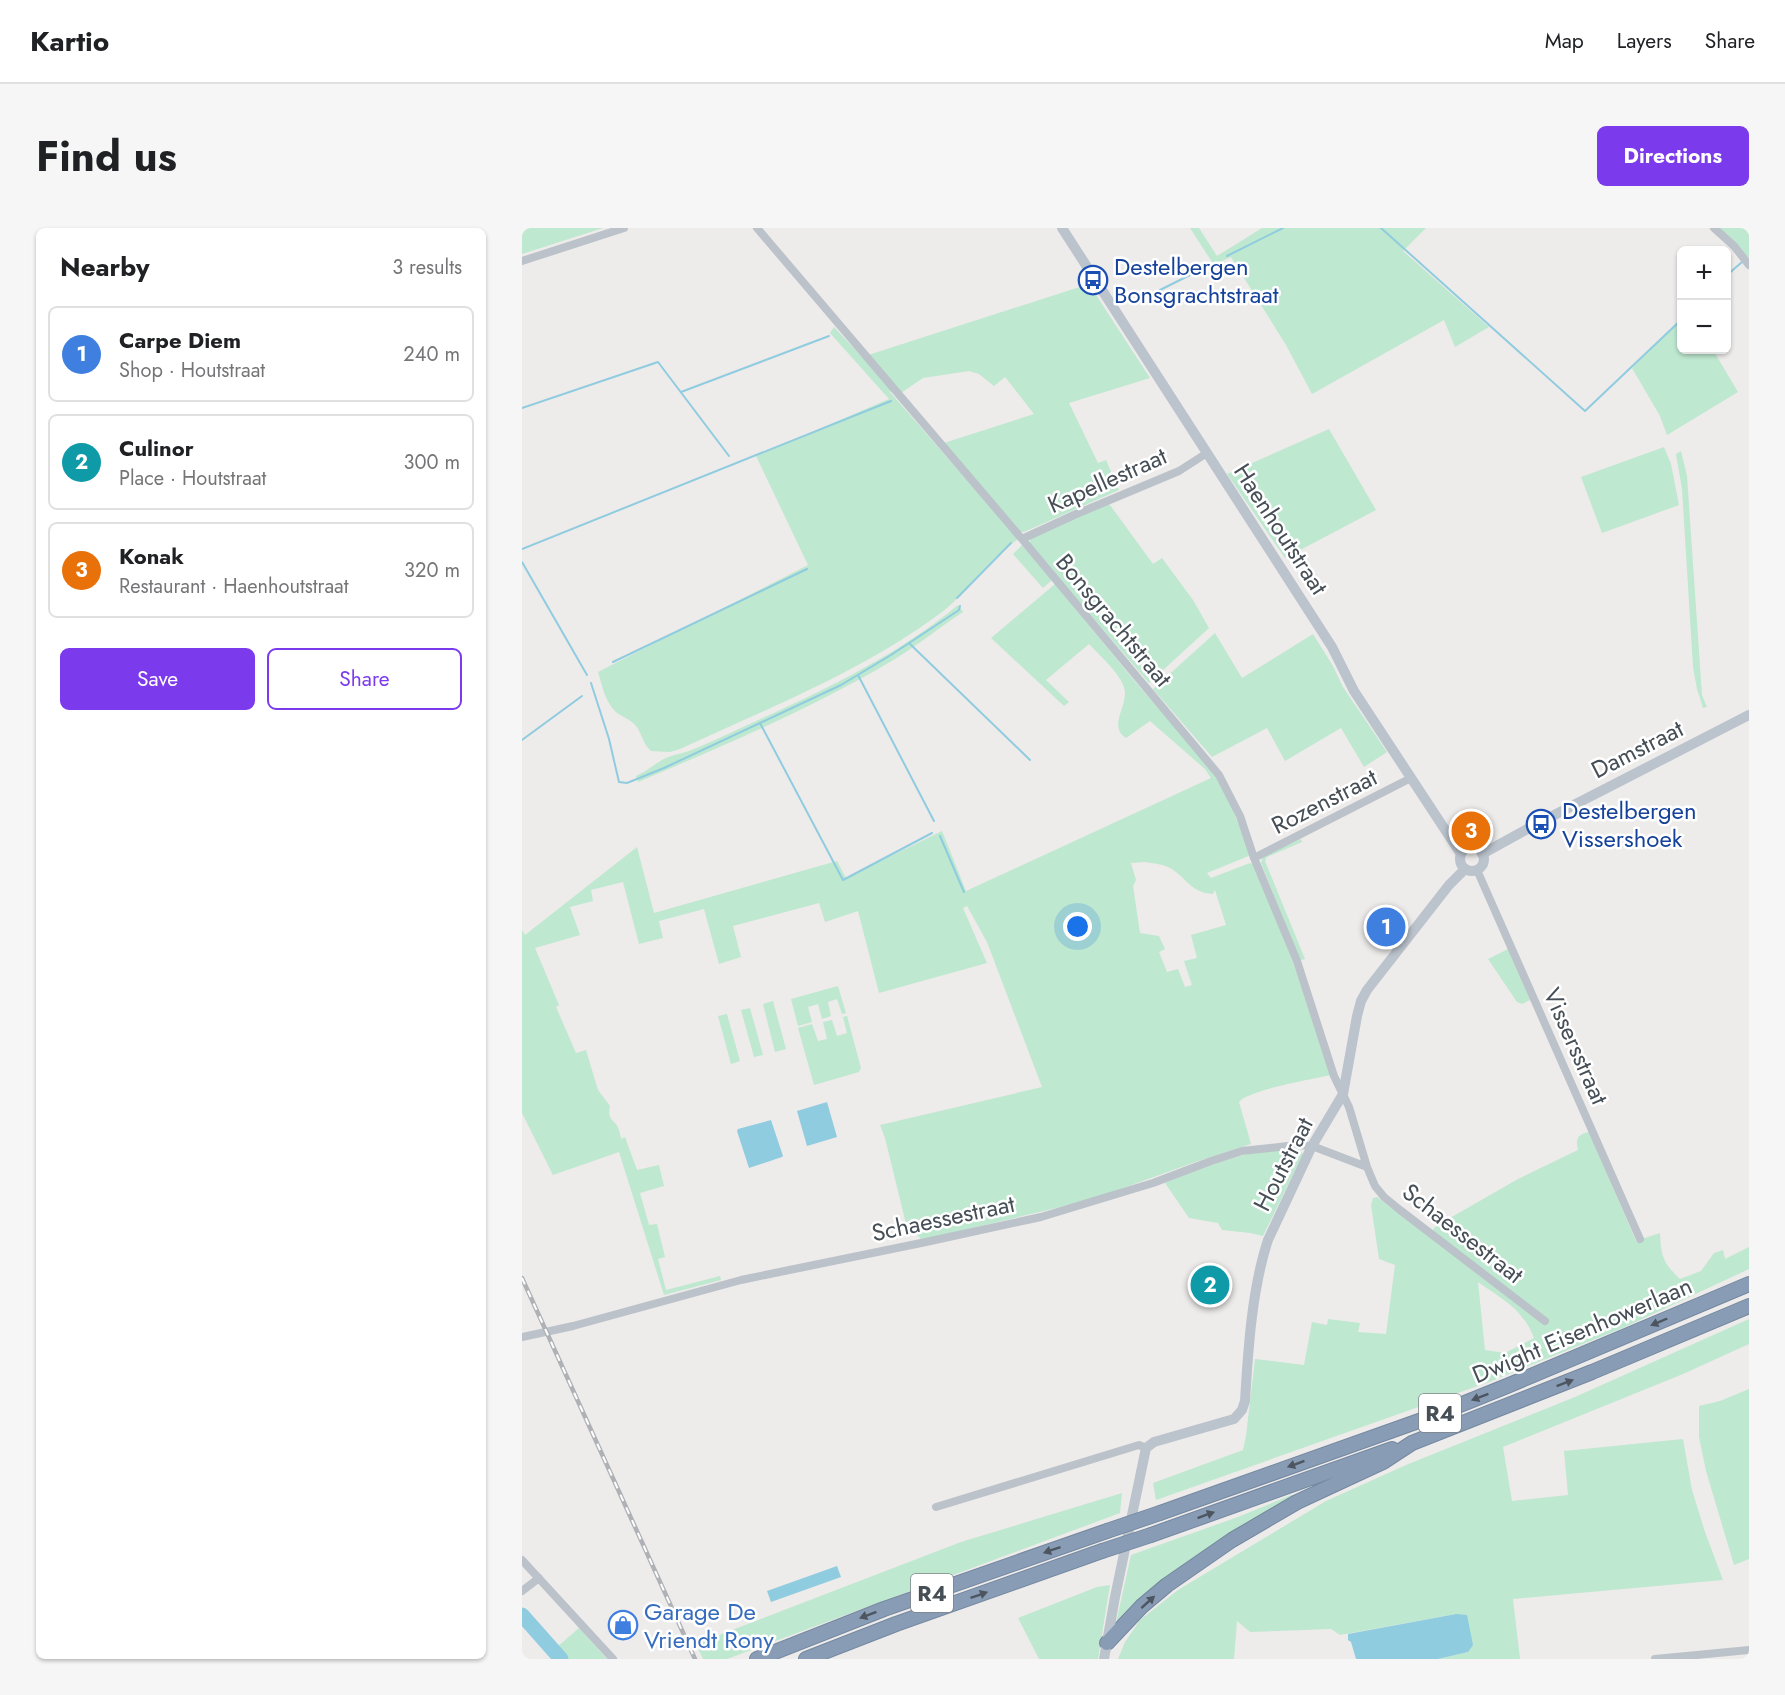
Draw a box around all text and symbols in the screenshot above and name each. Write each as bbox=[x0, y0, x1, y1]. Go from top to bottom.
text: Kartio bbox=[30, 21, 109, 62]
text: Map bbox=[1545, 26, 1584, 56]
text: Layers bbox=[1617, 26, 1672, 56]
text: Share bbox=[1705, 26, 1755, 56]
text: Find us bbox=[36, 126, 177, 187]
button: Directions bbox=[1597, 126, 1749, 186]
map controls bbox=[1677, 246, 1731, 354]
button: + bbox=[1677, 246, 1731, 300]
text: Nearby bbox=[60, 248, 149, 286]
place label: Destelbergen Bonsgrachtstraat bbox=[1114, 249, 1279, 312]
text: 3 results bbox=[392, 253, 462, 282]
bus stop icon: Destelbergen Bonsgrachtstraat bbox=[1077, 264, 1109, 296]
button: − bbox=[1677, 300, 1731, 354]
text: Carpe Diem bbox=[119, 324, 241, 356]
text: 1 bbox=[76, 340, 87, 369]
text: 240 m bbox=[403, 340, 460, 369]
text: Shop · Houtstraat bbox=[119, 356, 265, 385]
text: Culinor bbox=[119, 432, 194, 464]
street label: Kapellestraat bbox=[1042, 438, 1172, 522]
text: 2 bbox=[75, 448, 88, 477]
text: 300 m bbox=[403, 448, 460, 477]
street label: Haenhoutstraat bbox=[1225, 456, 1337, 602]
text: Place · Houtstraat bbox=[119, 464, 266, 493]
text: Konak bbox=[119, 540, 184, 572]
street label: Bonsgrachtstraat bbox=[1048, 546, 1180, 694]
text: 3 bbox=[75, 556, 88, 585]
text: 320 m bbox=[404, 556, 460, 585]
text: Restaurant · Haenhoutstraat bbox=[119, 572, 348, 601]
button: Save bbox=[60, 648, 255, 710]
button: Share bbox=[267, 648, 462, 710]
street label: Damstraat bbox=[1585, 711, 1689, 787]
street label: Rozenstraat bbox=[1265, 759, 1383, 843]
place label: Destelbergen Vissershoek bbox=[1562, 793, 1697, 856]
pin: 3 bbox=[1452, 808, 1490, 854]
bus stop icon: Destelbergen Vissershoek bbox=[1525, 808, 1557, 840]
pin: 1 bbox=[1366, 904, 1406, 950]
your location bbox=[1063, 912, 1092, 941]
street label: Vissersstraat bbox=[1535, 982, 1617, 1110]
street label: Houtstraat bbox=[1244, 1111, 1322, 1217]
street label: Schaessestraat bbox=[1395, 1174, 1531, 1292]
street label: Schaessestraat bbox=[868, 1186, 1018, 1250]
pin: 2 bbox=[1190, 1262, 1230, 1308]
street label: Dwight Eisenhowerlaan bbox=[1467, 1268, 1697, 1392]
one-way arrow bbox=[1650, 1317, 1668, 1327]
one-way arrow bbox=[1556, 1378, 1574, 1388]
one-way arrow bbox=[1470, 1393, 1488, 1403]
road number: R4 bbox=[1419, 1394, 1461, 1432]
one-way arrow bbox=[1287, 1460, 1305, 1470]
one-way arrow bbox=[1197, 1510, 1215, 1520]
one-way arrow bbox=[1043, 1546, 1061, 1556]
road number: R4 bbox=[911, 1574, 953, 1612]
one-way arrow bbox=[970, 1589, 988, 1599]
place label: Garage De Vriendt Rony bbox=[644, 1594, 774, 1657]
one-way arrow bbox=[1140, 1595, 1155, 1609]
shop icon: Garage De Vriendt Rony bbox=[607, 1609, 639, 1641]
one-way arrow bbox=[859, 1611, 877, 1621]

